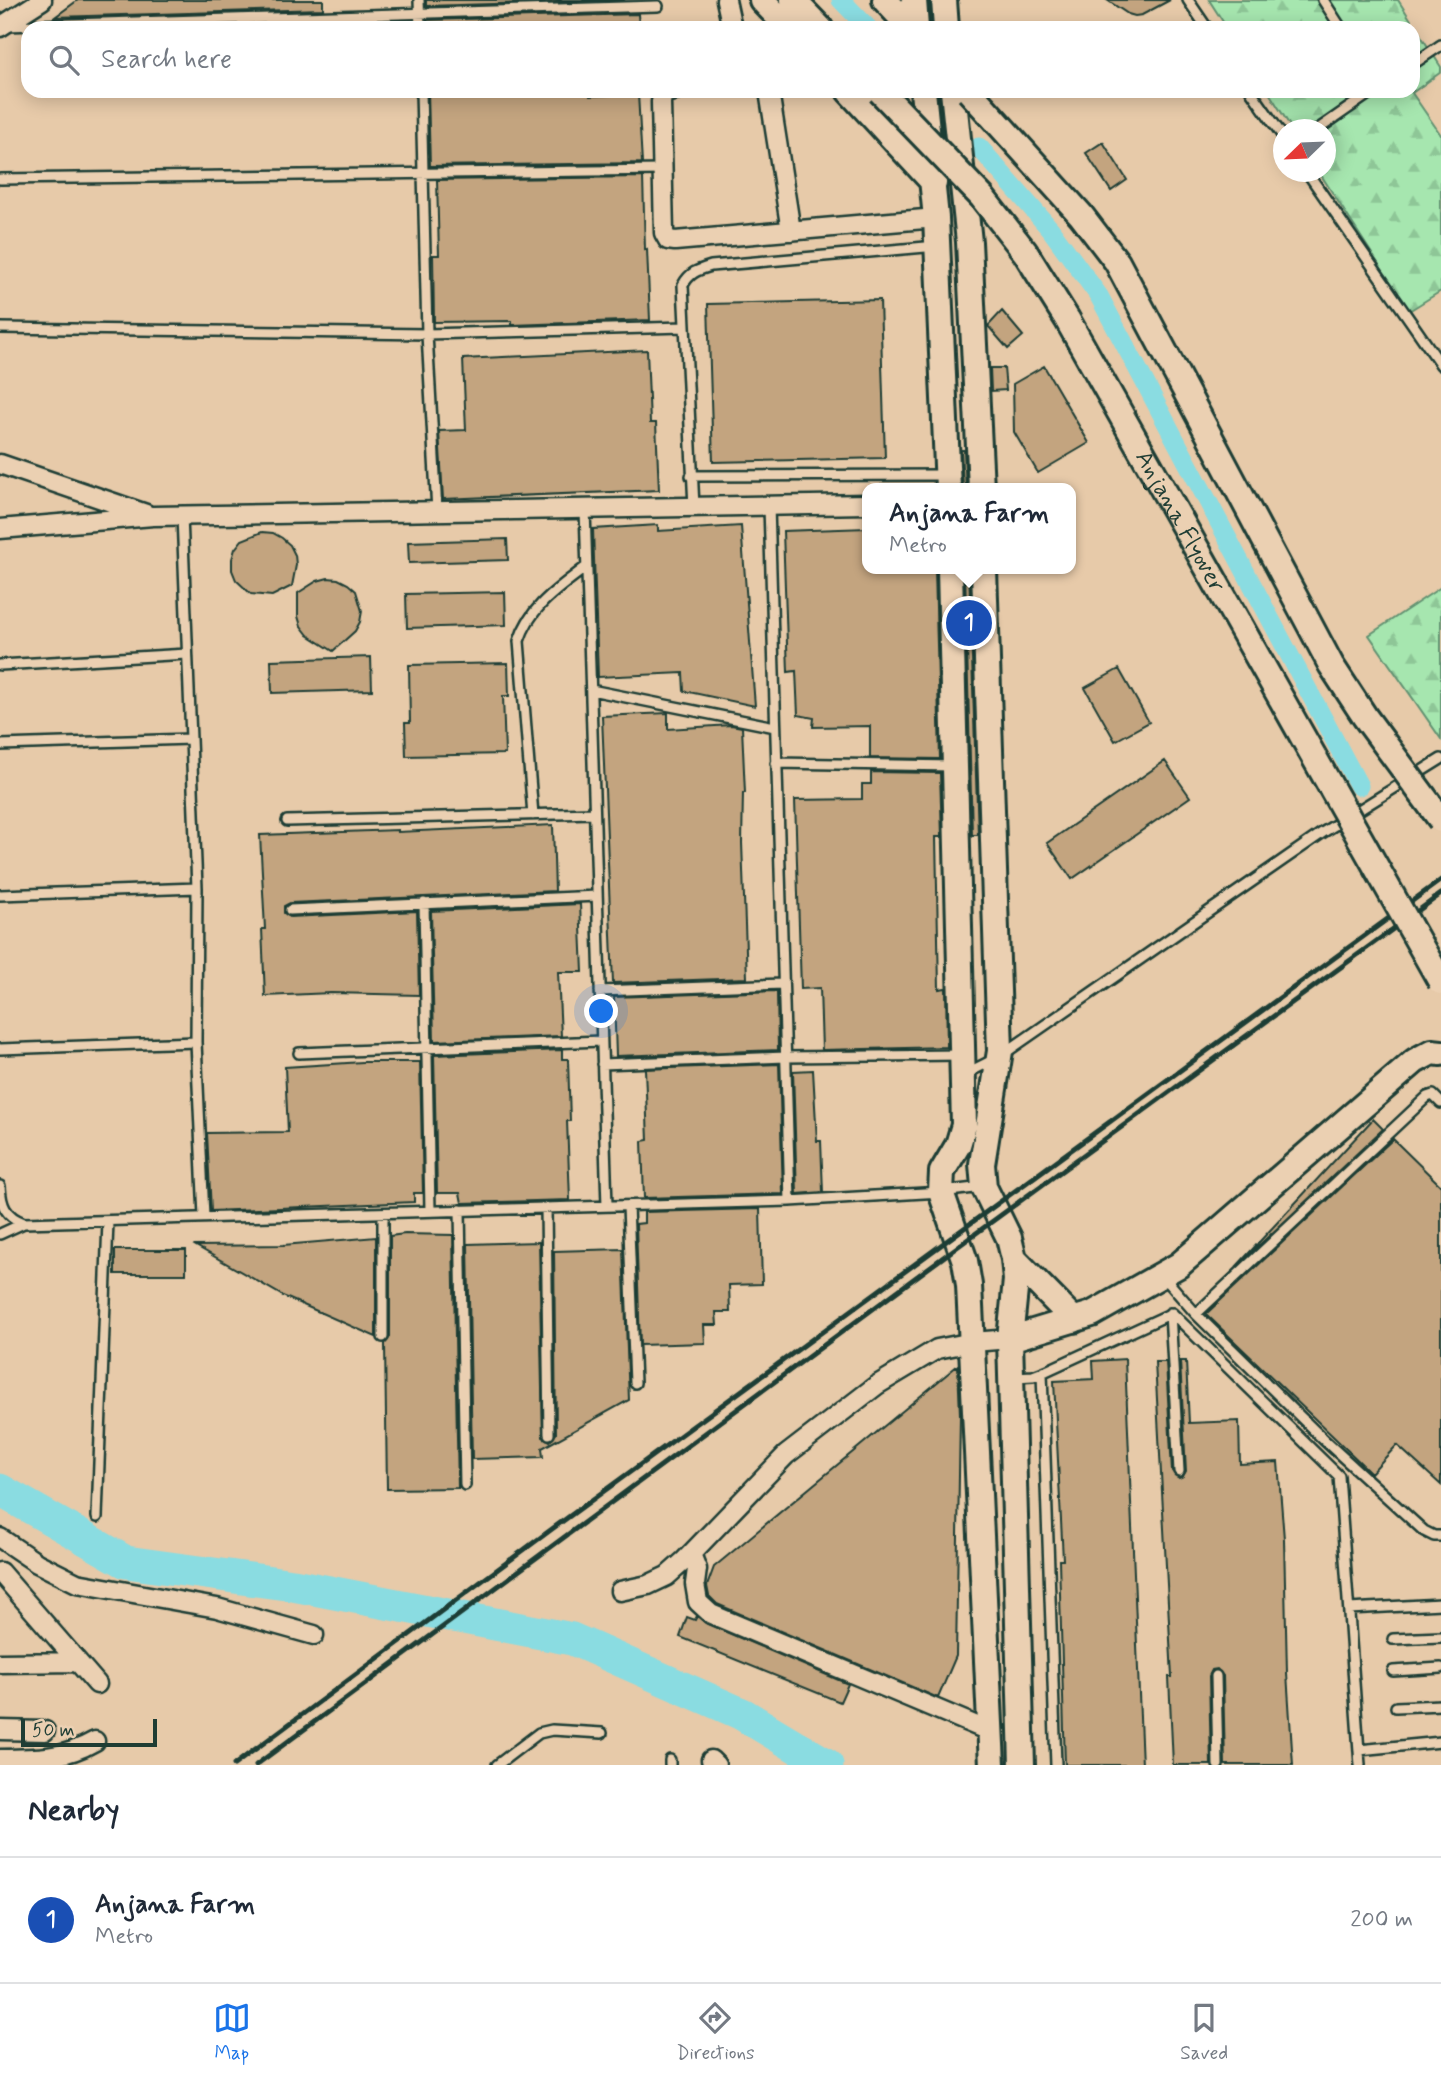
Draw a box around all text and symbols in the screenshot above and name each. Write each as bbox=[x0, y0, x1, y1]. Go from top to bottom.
search box bbox=[21, 21, 1420, 98]
icon: search bbox=[45, 41, 83, 79]
text: Search here bbox=[101, 43, 232, 77]
north arrow bbox=[1273, 119, 1336, 182]
street label: Anjana Flyover bbox=[1127, 445, 1232, 598]
popup bbox=[862, 483, 1076, 574]
text: Anjana Farm bbox=[889, 497, 1049, 531]
text: Metro bbox=[889, 531, 947, 561]
pin: 1 bbox=[946, 597, 992, 649]
your location bbox=[584, 994, 618, 1028]
scale bar bbox=[21, 1716, 158, 1748]
text: 50 m bbox=[32, 1718, 75, 1743]
text: Nearby bbox=[28, 1791, 119, 1830]
text: Anjana Farm bbox=[95, 1888, 255, 1922]
text: 1 bbox=[46, 1905, 56, 1935]
text: 200 m bbox=[1350, 1905, 1413, 1935]
text: Metro bbox=[95, 1922, 153, 1952]
tab: Map bbox=[213, 1999, 251, 2066]
tab: Directions bbox=[676, 1999, 755, 2066]
tab: Saved bbox=[1180, 1999, 1228, 2066]

